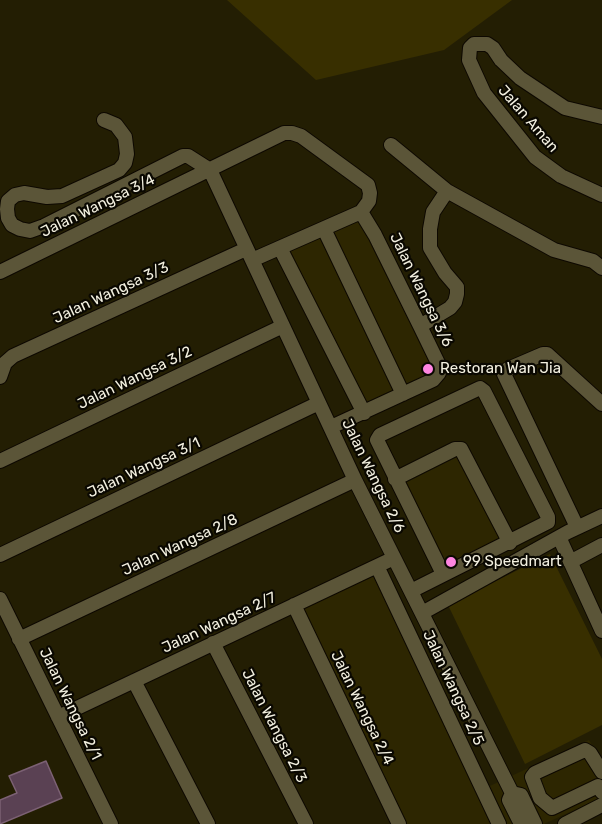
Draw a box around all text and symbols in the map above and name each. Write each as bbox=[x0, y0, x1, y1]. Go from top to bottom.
street label: Jalan Aman bbox=[494, 82, 562, 156]
street label: Jalan Wangsa 3/4 bbox=[38, 171, 158, 241]
street label: Jalan Wangsa 3/6 bbox=[386, 230, 456, 350]
street label: Jalan Wangsa 3/3 bbox=[50, 258, 172, 328]
street label: Jalan Wangsa 3/2 bbox=[75, 343, 195, 413]
place label: Restoran Wan Jia bbox=[440, 360, 561, 378]
marker: Restoran Wan Jia bbox=[421, 362, 435, 376]
street label: Jalan Wangsa 2/6 bbox=[338, 416, 408, 536]
street label: Jalan Wangsa 3/1 bbox=[85, 434, 203, 502]
street label: Jalan Wangsa 2/8 bbox=[119, 510, 241, 580]
place label: 99 Speedmart bbox=[463, 553, 562, 571]
marker: 99 Speedmart bbox=[444, 555, 458, 569]
street label: Jalan Wangsa 2/7 bbox=[159, 589, 279, 657]
street label: Jalan Wangsa 2/5 bbox=[418, 628, 488, 748]
street label: Jalan Wangsa 2/1 bbox=[35, 645, 105, 763]
street label: Jalan Wangsa 2/4 bbox=[327, 648, 397, 768]
street label: Jalan Wangsa 2/3 bbox=[238, 666, 310, 786]

